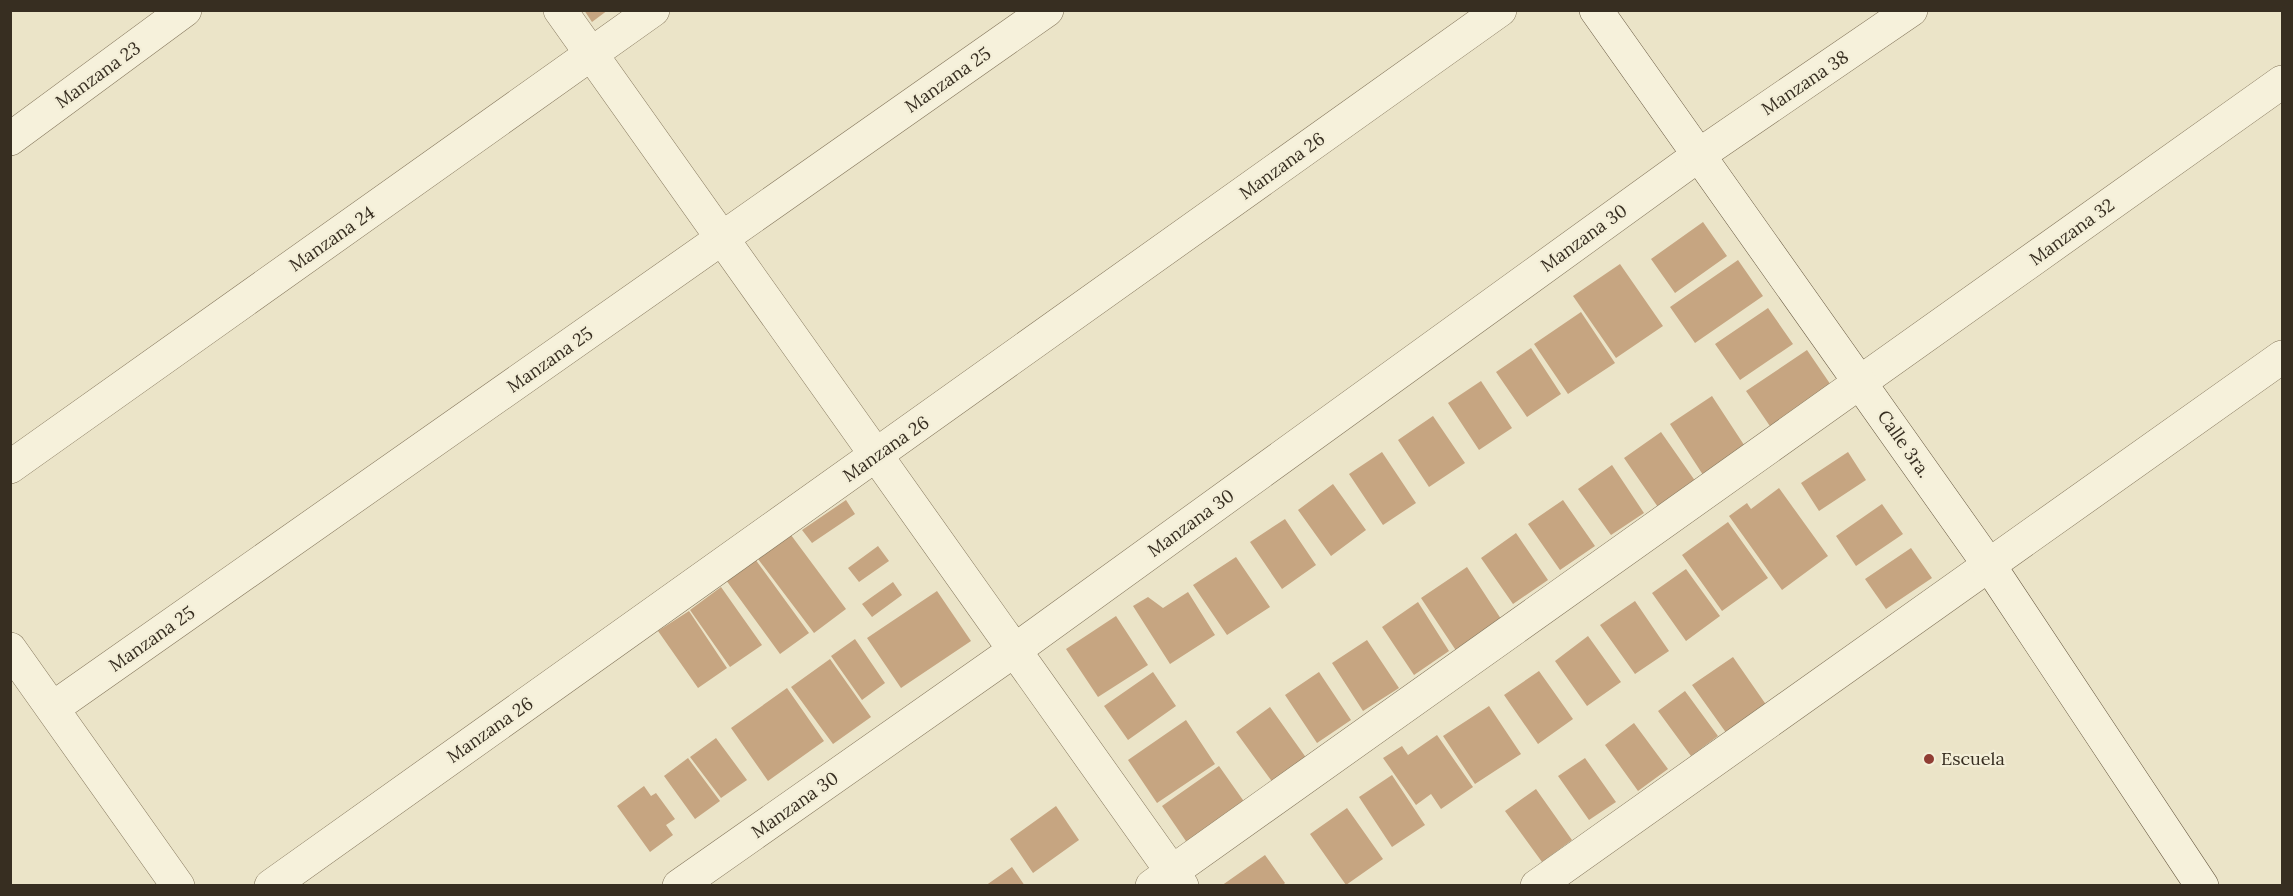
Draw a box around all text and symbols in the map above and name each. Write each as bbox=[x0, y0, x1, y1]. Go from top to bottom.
street label: Manzana 23 bbox=[51, 36, 145, 113]
street label: Manzana 25 bbox=[900, 42, 995, 118]
street label: Manzana 38 bbox=[1757, 45, 1853, 120]
street label: Manzana 26 bbox=[1234, 127, 1329, 204]
street label: Manzana 32 bbox=[2025, 193, 2119, 270]
street label: Manzana 30 bbox=[1536, 198, 1631, 277]
street label: Manzana 24 bbox=[284, 201, 379, 276]
street label: Manzana 25 bbox=[502, 322, 597, 398]
street label: Calle 3ra. bbox=[1873, 405, 1936, 482]
street label: Manzana 26 bbox=[838, 410, 933, 487]
street label: Manzana 30 bbox=[1143, 483, 1238, 562]
street label: Manzana 25 bbox=[104, 601, 199, 677]
street label: Manzana 26 bbox=[442, 691, 537, 768]
place label: Escuela bbox=[1941, 747, 2005, 770]
marker: Escuela bbox=[1922, 752, 1936, 766]
street label: Manzana 30 bbox=[747, 766, 843, 843]

